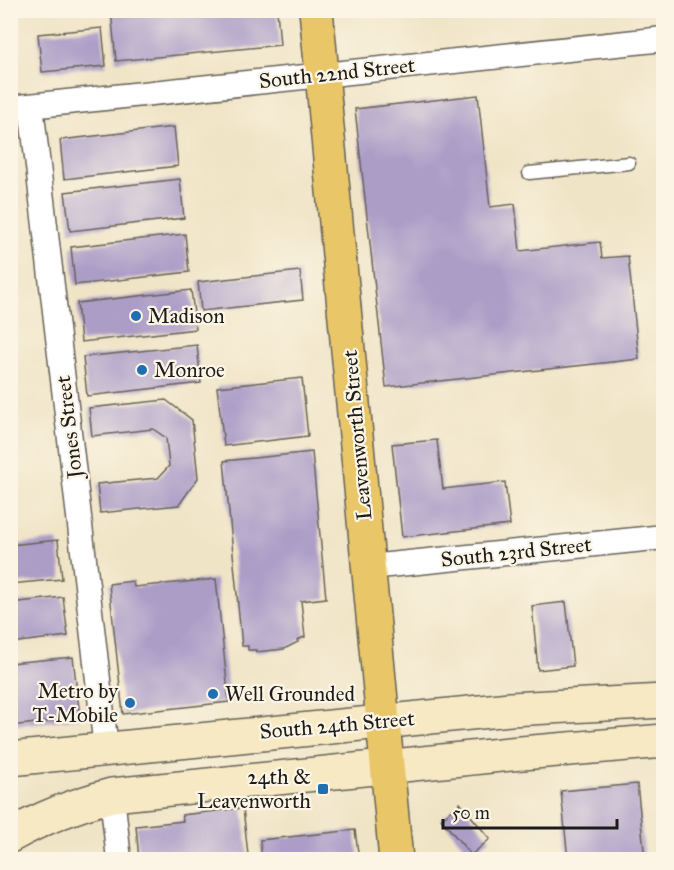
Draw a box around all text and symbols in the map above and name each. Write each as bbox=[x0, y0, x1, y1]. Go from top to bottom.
street label: South 22nd Street bbox=[258, 52, 417, 94]
place label: Madison bbox=[148, 303, 225, 329]
marker: Madison bbox=[129, 309, 143, 323]
street label: Leavenworth Street bbox=[337, 348, 377, 521]
place label: Monroe bbox=[154, 357, 225, 383]
marker: Monroe bbox=[135, 363, 149, 377]
street label: Jones Street bbox=[50, 374, 88, 482]
street label: South 23rd Street bbox=[439, 531, 593, 573]
place label: Metro by T-Mobile bbox=[33, 678, 119, 728]
place label: Well Grounded bbox=[225, 681, 355, 707]
marker: Well Grounded bbox=[206, 687, 220, 701]
marker: Metro by T-Mobile bbox=[123, 696, 137, 710]
street label: South 24th Street bbox=[258, 705, 416, 745]
place label: 24th & Leavenworth bbox=[197, 764, 311, 814]
marker: 24th & Leavenworth bbox=[316, 782, 330, 796]
scale bar bbox=[443, 792, 617, 830]
text: 50 m bbox=[452, 802, 490, 824]

